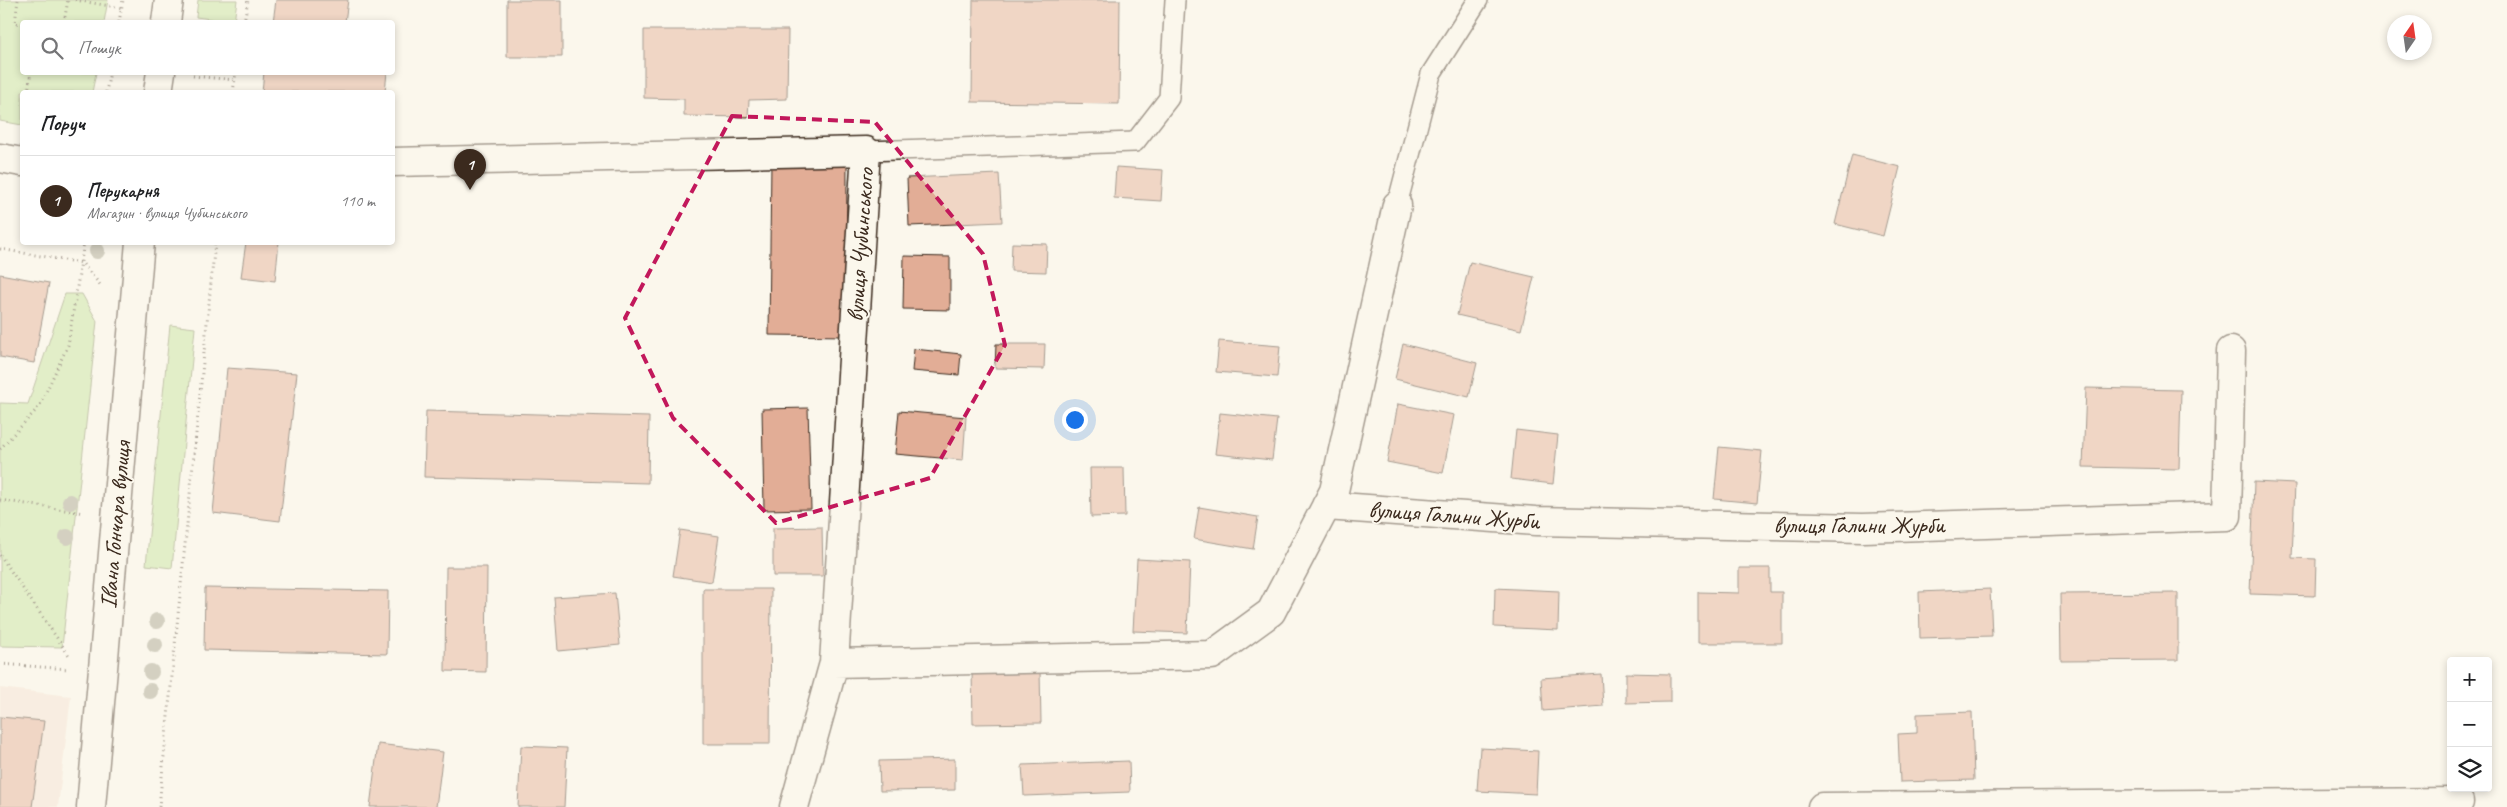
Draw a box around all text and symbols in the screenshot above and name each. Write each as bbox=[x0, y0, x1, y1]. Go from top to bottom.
north arrow bbox=[2387, 15, 2432, 60]
search box bbox=[20, 20, 395, 75]
icon: search bbox=[38, 34, 66, 62]
text: Пошук bbox=[78, 36, 120, 60]
text: Поруч bbox=[40, 110, 85, 136]
pin: 1 bbox=[454, 149, 486, 190]
street label: вулиця Чубинського bbox=[840, 166, 880, 323]
text: Перукарня bbox=[87, 179, 159, 203]
text: 1 bbox=[52, 191, 60, 211]
text: 110 m bbox=[341, 191, 375, 211]
text: Магазин · вулиця Чубинського bbox=[87, 203, 247, 223]
your location bbox=[1062, 407, 1088, 433]
street label: Івана Гончара вулиця bbox=[93, 439, 137, 610]
street label: вулиця Галини Журби bbox=[1368, 494, 1542, 536]
street label: вулиця Галини Журби bbox=[1773, 510, 1946, 540]
map controls bbox=[2447, 657, 2492, 792]
button: + bbox=[2447, 657, 2492, 702]
button: − bbox=[2447, 702, 2492, 747]
button: layers bbox=[2447, 747, 2492, 792]

